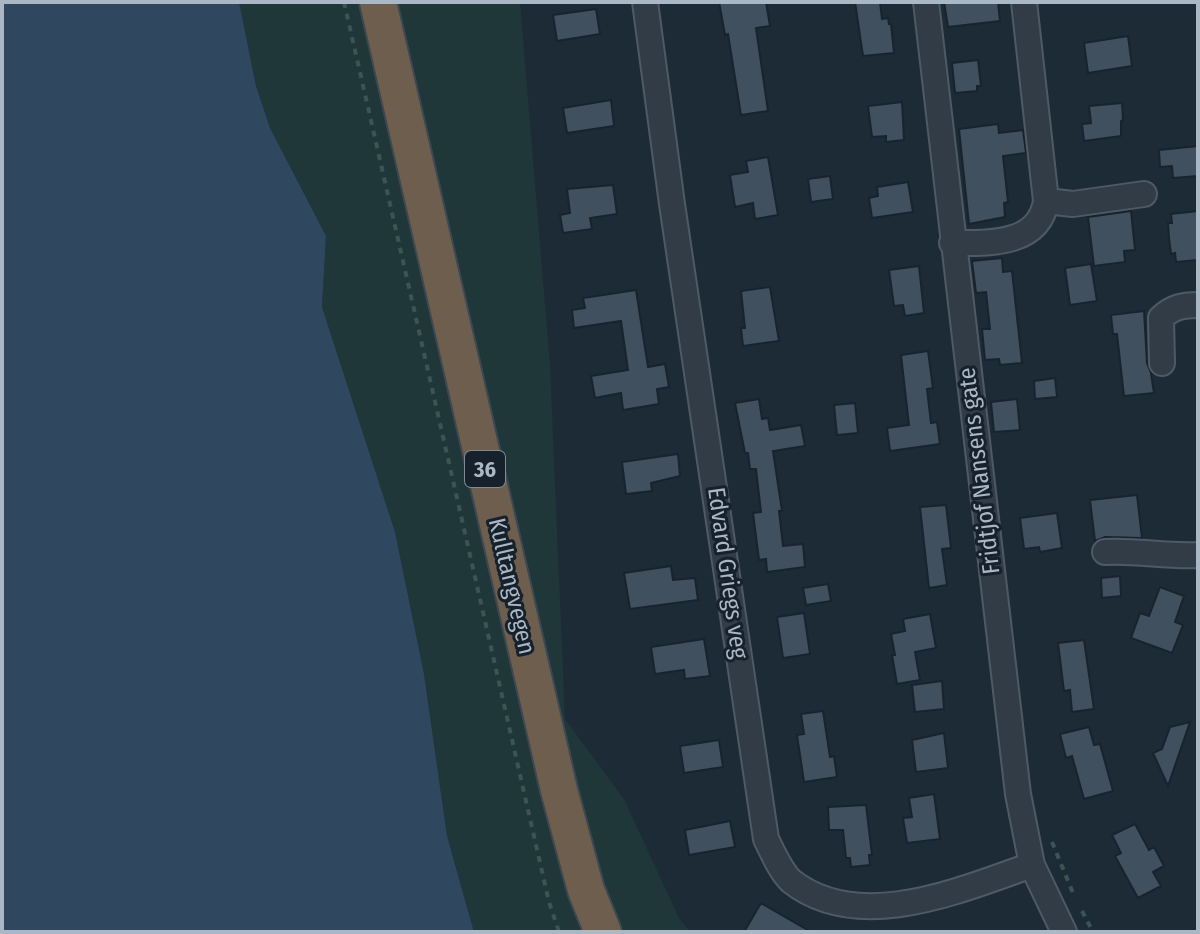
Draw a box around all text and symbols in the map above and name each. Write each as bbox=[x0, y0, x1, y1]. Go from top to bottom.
street label: Fridtjof Nansens gate bbox=[952, 366, 1006, 576]
road number: 36 bbox=[465, 451, 505, 487]
street label: Edvard Griegs veg bbox=[702, 486, 754, 661]
street label: Kulltangvegen bbox=[483, 515, 541, 657]

